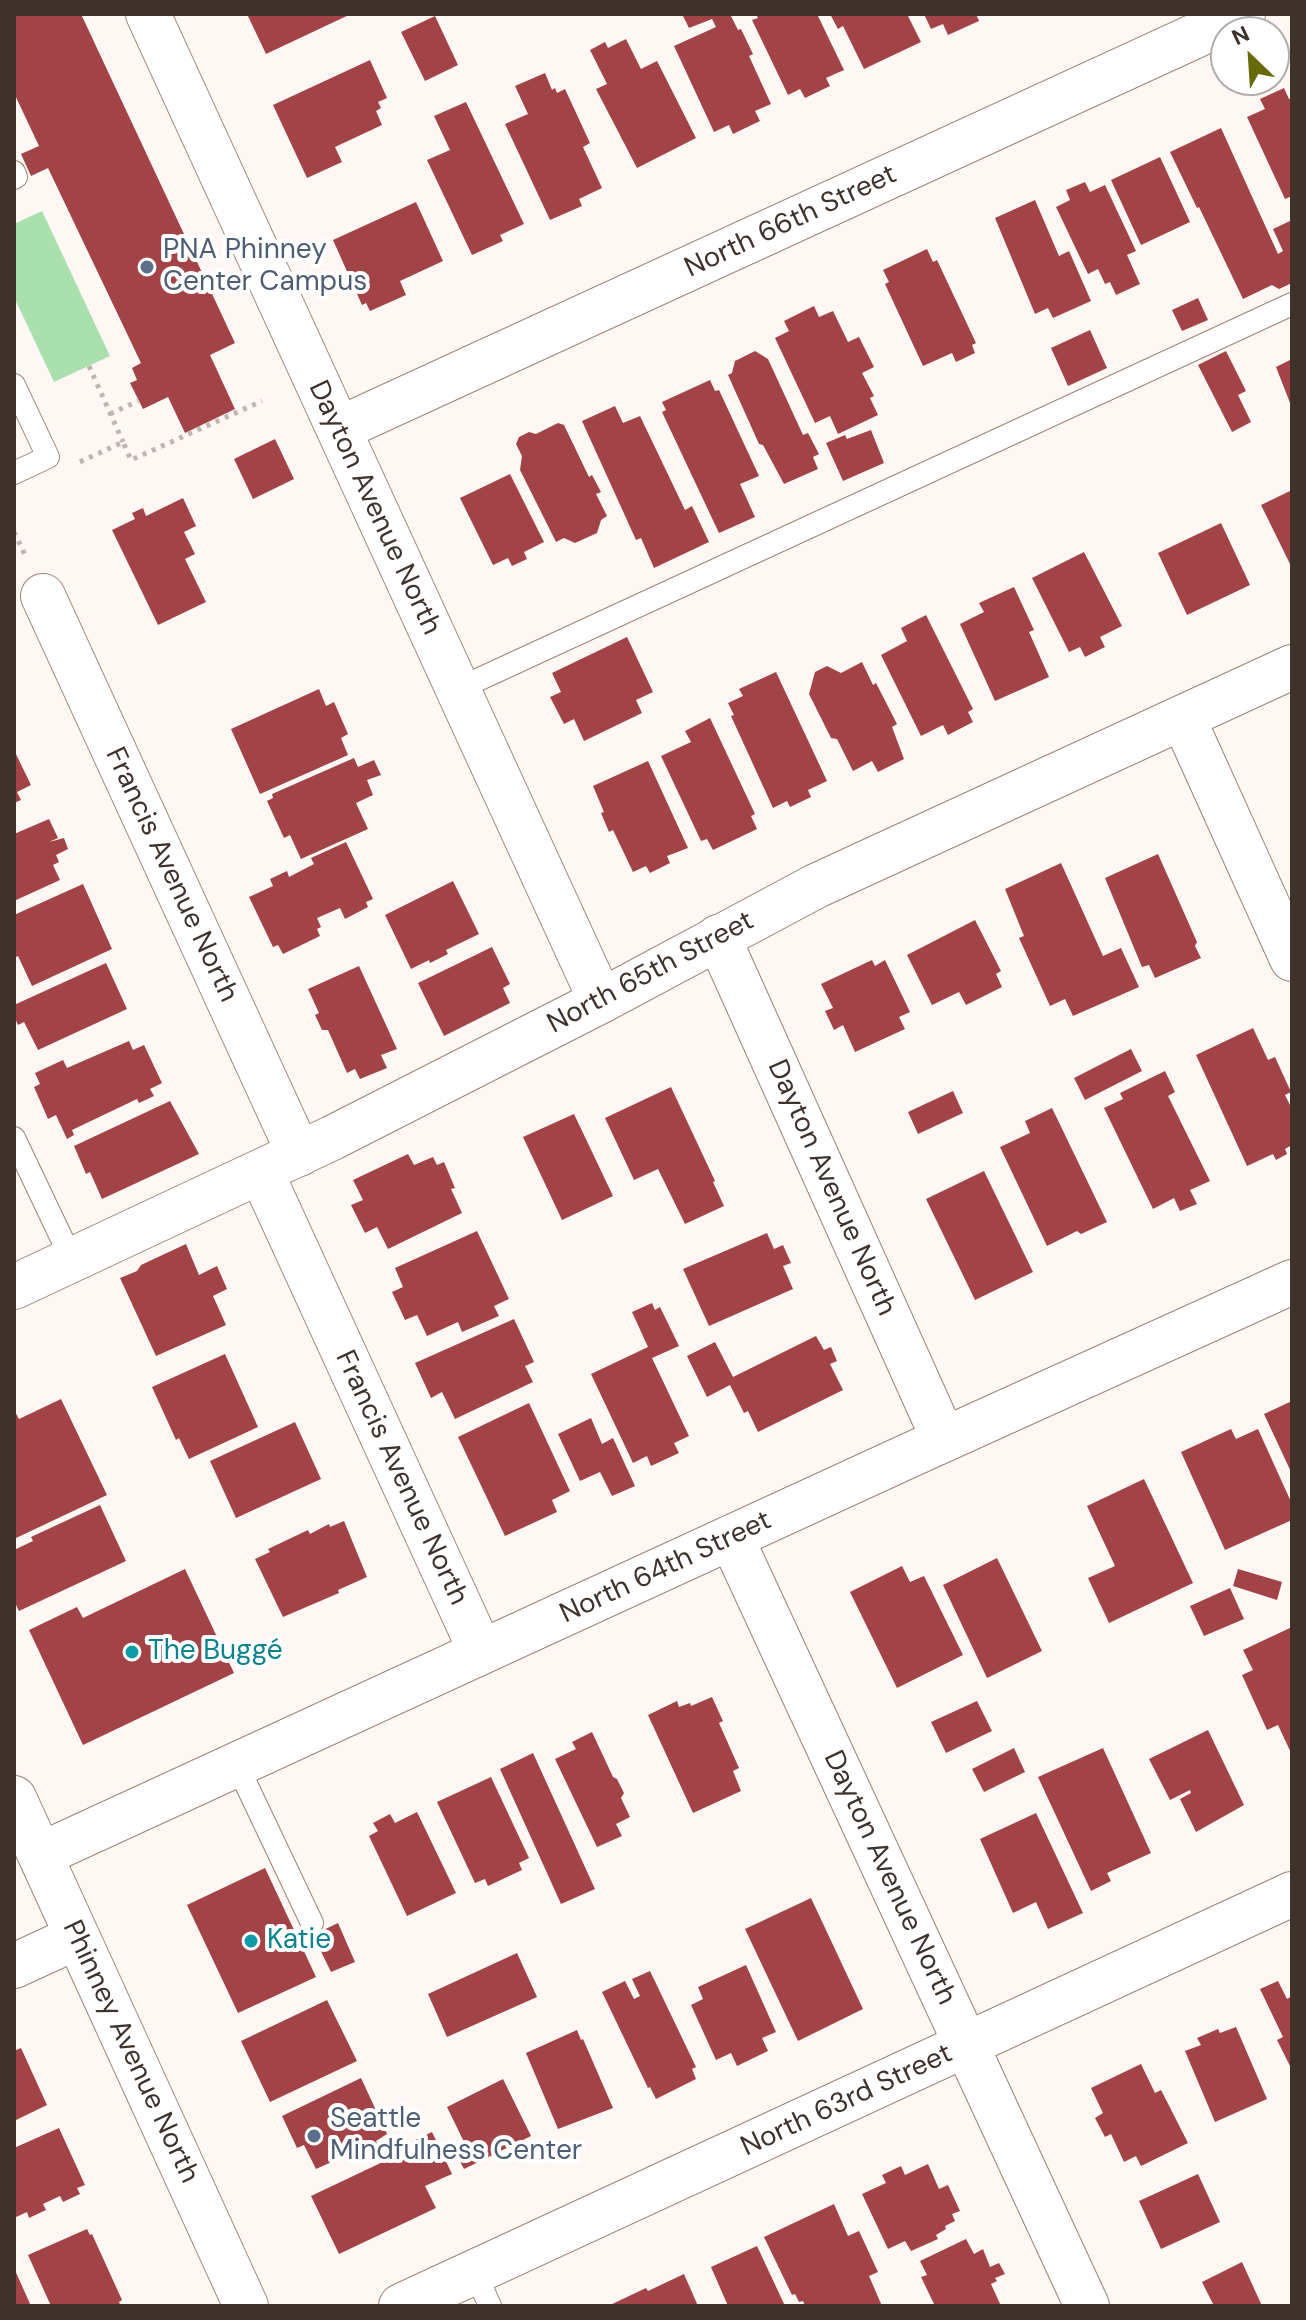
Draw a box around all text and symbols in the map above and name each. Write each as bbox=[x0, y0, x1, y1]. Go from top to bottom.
north arrow bbox=[1210, 16, 1290, 96]
text: N bbox=[1227, 19, 1254, 52]
street label: North 66th Street bbox=[680, 158, 902, 286]
place label: PNA Phinney Center Campus bbox=[163, 234, 367, 300]
marker: PNA Phinney Center Campus bbox=[138, 258, 156, 276]
street label: Dayton Avenue North bbox=[300, 376, 448, 640]
street label: Francis Avenue North bbox=[97, 742, 245, 1008]
street label: North 65th Street bbox=[542, 904, 760, 1042]
street label: Dayton Avenue North bbox=[759, 1055, 903, 1321]
street label: Francis Avenue North bbox=[327, 1345, 475, 1611]
street label: North 64th Street bbox=[555, 1504, 777, 1632]
place label: The Buggé bbox=[148, 1635, 283, 1669]
marker: The Buggé bbox=[123, 1643, 141, 1661]
street label: Dayton Avenue North bbox=[815, 1746, 963, 2010]
street label: Phinney Avenue North bbox=[54, 1916, 206, 2188]
place label: Katie bbox=[267, 1924, 331, 1958]
marker: Katie bbox=[242, 1932, 260, 1950]
street label: North 63rd Street bbox=[736, 2037, 958, 2165]
place label: Seattle Mindfulness Center bbox=[330, 2103, 582, 2169]
marker: Seattle Mindfulness Center bbox=[305, 2127, 323, 2145]

